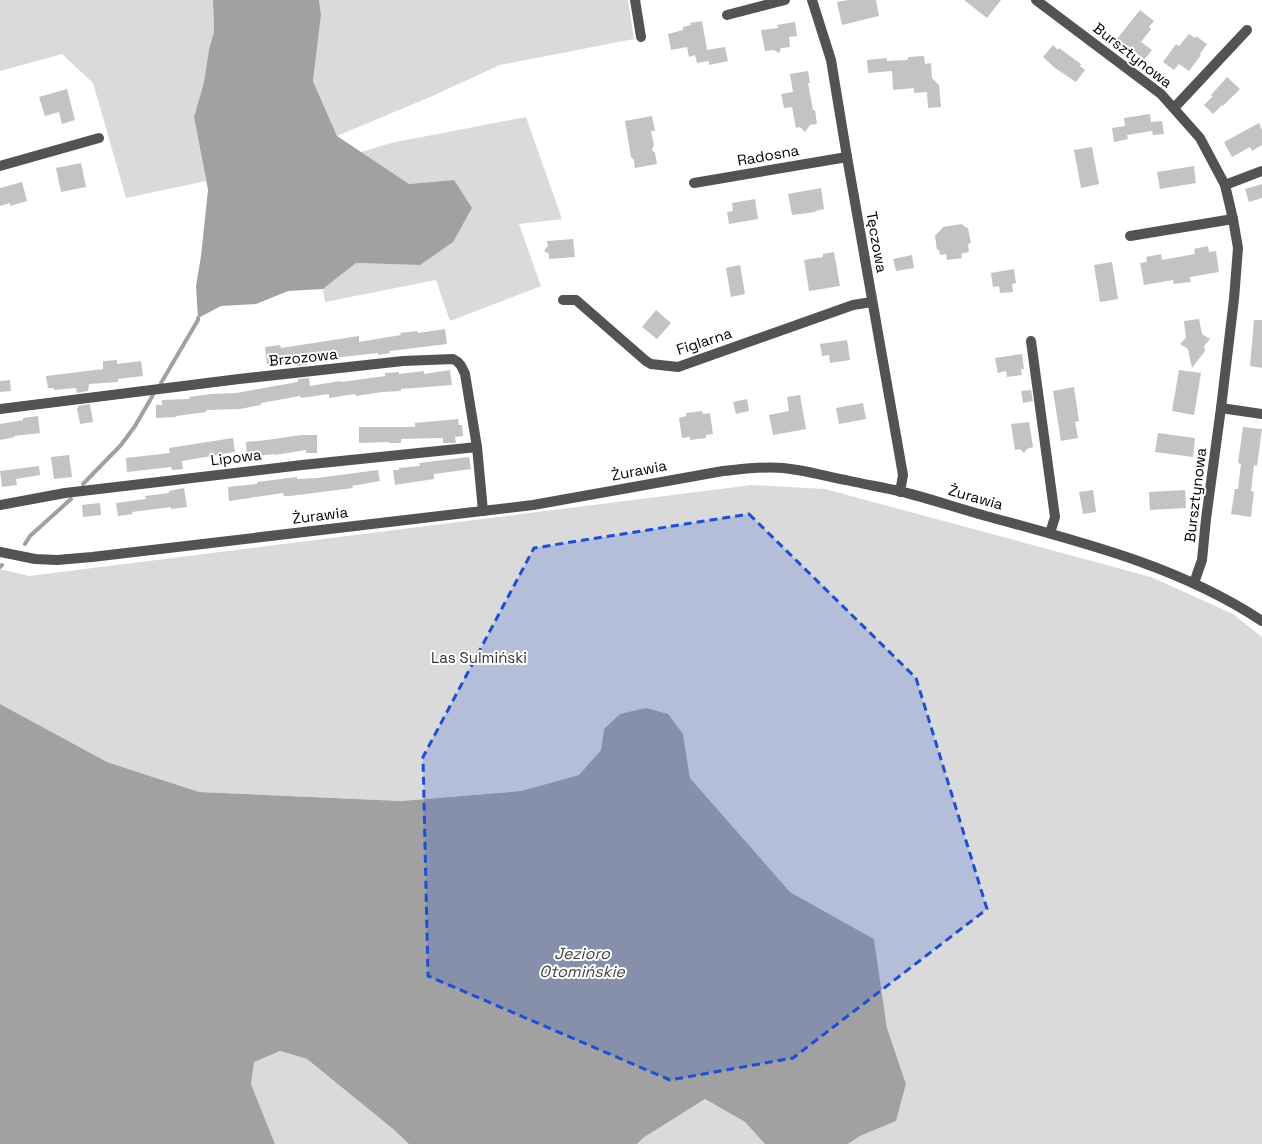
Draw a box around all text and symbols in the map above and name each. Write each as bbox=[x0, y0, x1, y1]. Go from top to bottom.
street label: Bursztynowa bbox=[1090, 18, 1177, 92]
street label: Radosna bbox=[736, 140, 801, 170]
street label: Tęczowa bbox=[862, 210, 892, 275]
street label: Figlarna bbox=[674, 323, 734, 359]
street label: Brzozowa bbox=[268, 344, 339, 370]
street label: Lipowa bbox=[209, 444, 263, 470]
street label: Bursztynowa bbox=[1180, 446, 1210, 543]
street label: Żurawia bbox=[610, 455, 669, 485]
street label: Żurawia bbox=[946, 480, 1006, 514]
street label: Żurawia bbox=[291, 502, 349, 528]
park label: Las Sulmiński bbox=[431, 648, 527, 667]
water label: Jezioro Otomińskie bbox=[539, 943, 625, 982]

